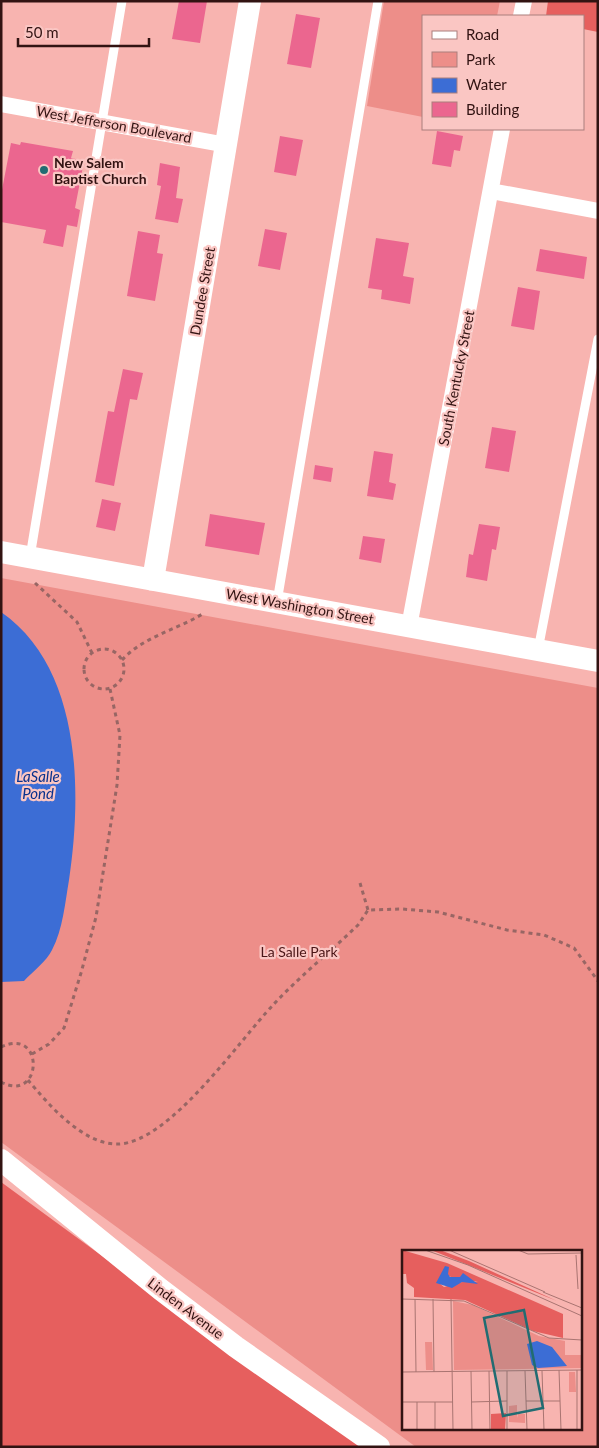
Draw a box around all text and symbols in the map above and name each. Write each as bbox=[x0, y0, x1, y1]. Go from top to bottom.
scale bar bbox=[18, 15, 149, 47]
legend bbox=[422, 15, 584, 130]
text: 50 m bbox=[25, 23, 59, 41]
text: Road bbox=[466, 25, 499, 43]
text: Park bbox=[466, 50, 496, 68]
text: Water bbox=[466, 75, 507, 93]
text: Building bbox=[466, 100, 519, 118]
street label: West Jefferson Boulevard bbox=[35, 102, 193, 146]
place label: New Salem Baptist Church bbox=[54, 154, 147, 187]
marker: New Salem Baptist Church bbox=[38, 164, 50, 176]
street label: Dundee Street bbox=[186, 246, 218, 336]
street label: South Kentucky Street bbox=[435, 309, 477, 447]
street label: West Washington Street bbox=[225, 585, 375, 627]
water label: LaSalle Pond bbox=[16, 767, 60, 802]
park label: La Salle Park bbox=[260, 943, 338, 960]
inset map bbox=[402, 1250, 582, 1430]
street label: Linden Avenue bbox=[145, 1274, 227, 1342]

